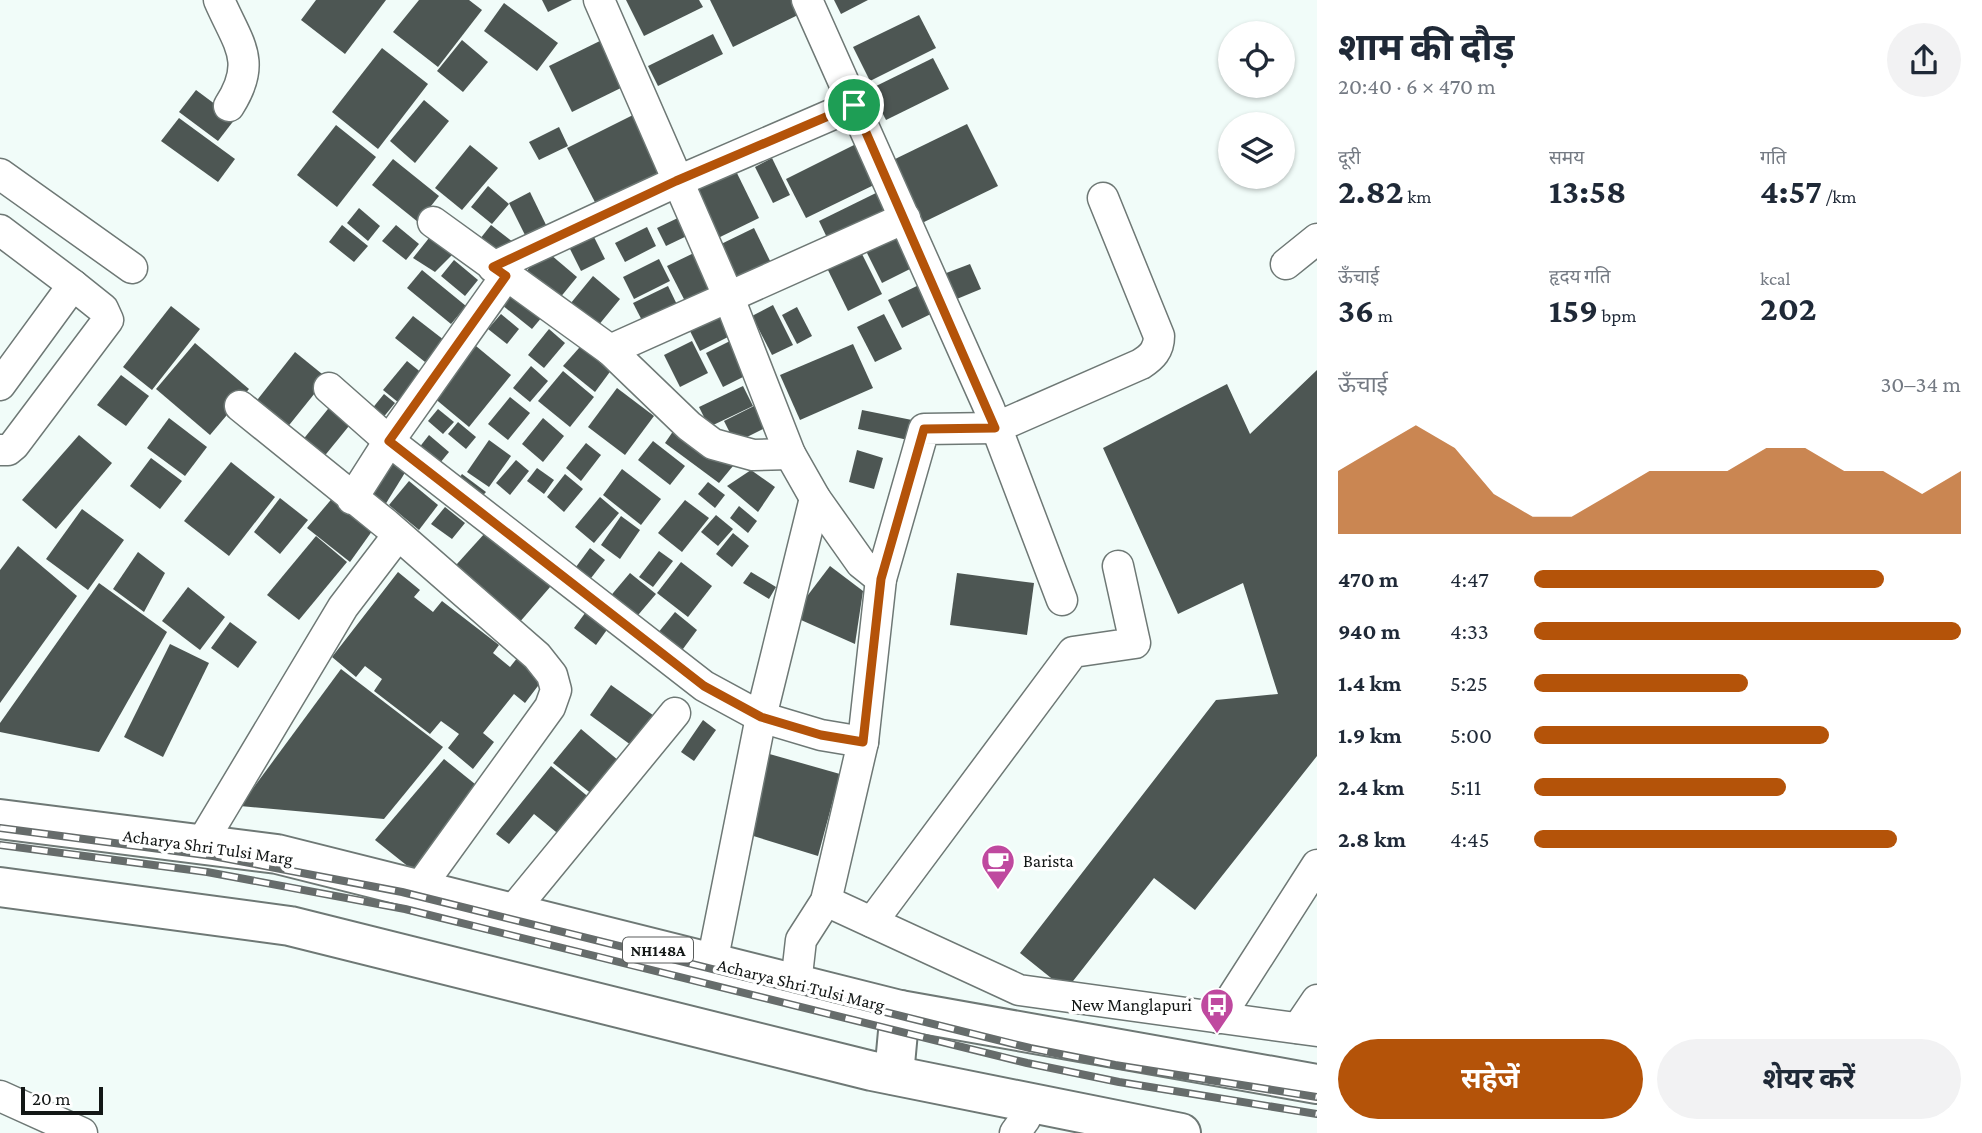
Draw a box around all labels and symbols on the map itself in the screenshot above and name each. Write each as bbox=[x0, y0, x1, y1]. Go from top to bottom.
pin bbox=[824, 75, 884, 135]
street label: Acharya Shri Tulsi Marg bbox=[122, 825, 295, 869]
cafe icon: Barista bbox=[979, 842, 1017, 891]
place label: Barista bbox=[1023, 851, 1074, 871]
road number: NH148A bbox=[623, 938, 693, 962]
street label: Acharya Shri Tulsi Marg bbox=[715, 955, 887, 1016]
bus stop icon: New Manglapuri bbox=[1198, 986, 1236, 1035]
place label: New Manglapuri bbox=[1071, 995, 1192, 1015]
scale bar bbox=[21, 1084, 103, 1116]

